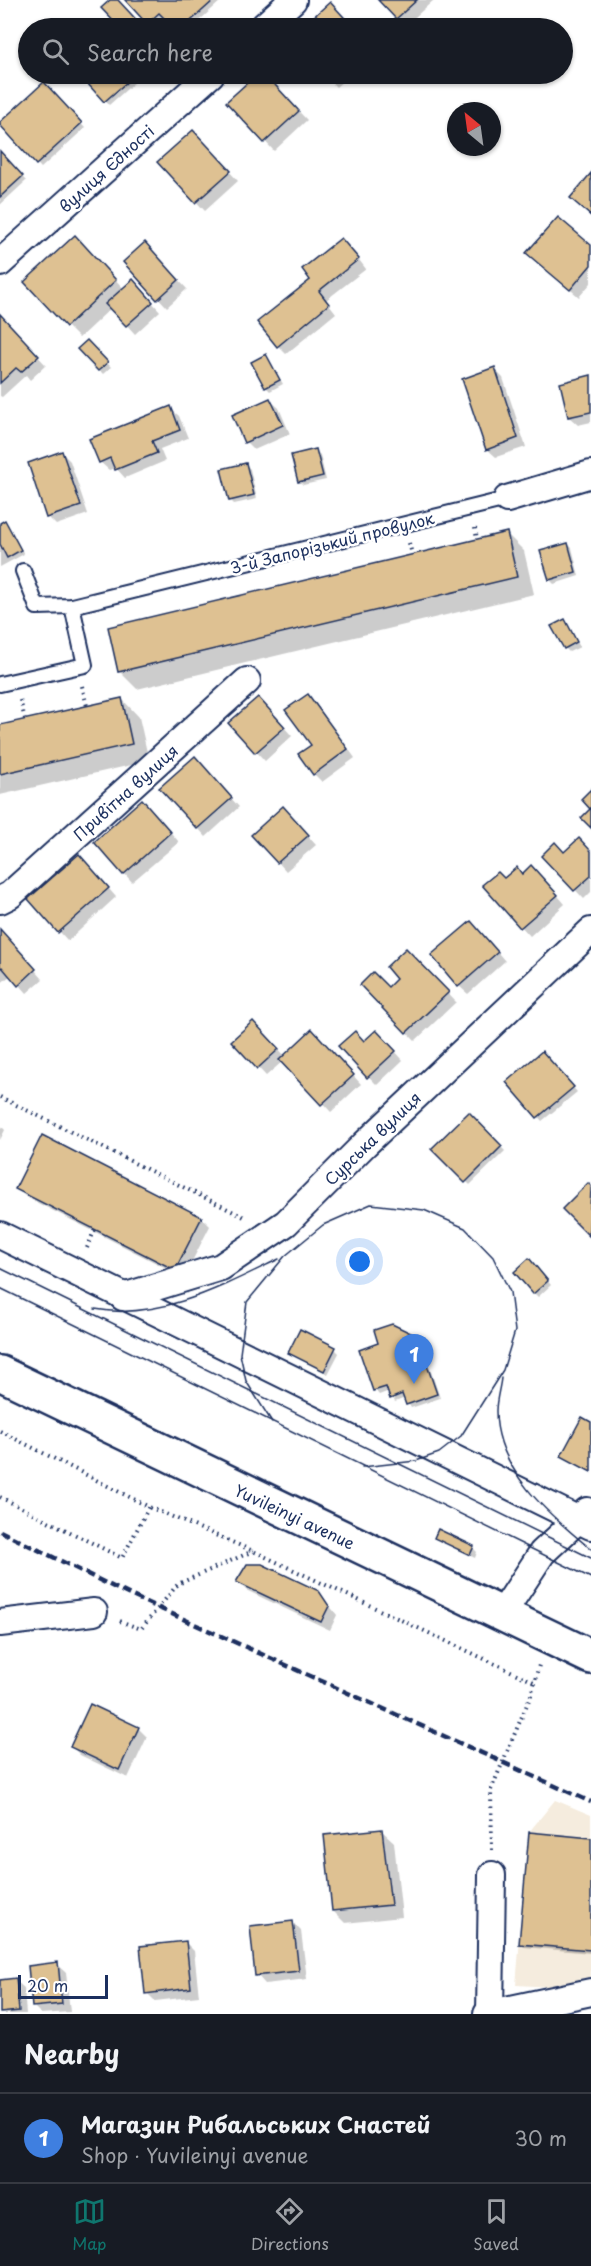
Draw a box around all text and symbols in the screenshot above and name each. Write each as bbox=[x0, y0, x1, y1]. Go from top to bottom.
search box bbox=[18, 18, 573, 84]
icon: search bbox=[39, 35, 72, 68]
text: Search here bbox=[87, 35, 213, 68]
north arrow bbox=[447, 102, 501, 156]
street label: вулиця Єдності bbox=[53, 119, 159, 217]
street label: 3-й Запорізький провулок bbox=[227, 505, 437, 579]
street label: Привітна вулиця bbox=[67, 738, 183, 846]
street label: Сурська вулиця bbox=[318, 1086, 426, 1190]
your location bbox=[345, 1247, 374, 1276]
pin: 1 bbox=[394, 1334, 434, 1384]
street label: Yuvileinyi avenue bbox=[231, 1478, 359, 1554]
scale bar bbox=[18, 1972, 108, 2000]
text: 20 m bbox=[27, 1973, 68, 1997]
text: Nearby bbox=[24, 2034, 119, 2073]
text: Магазин Рибальських Снастей bbox=[81, 2107, 431, 2140]
text: 1 bbox=[39, 2123, 48, 2153]
text: 30 m bbox=[514, 2123, 567, 2153]
text: Shop · Yuvileinyi avenue bbox=[81, 2140, 308, 2170]
tab: Map bbox=[72, 2195, 106, 2255]
tab: Directions bbox=[251, 2195, 329, 2255]
tab: Saved bbox=[473, 2195, 519, 2255]

